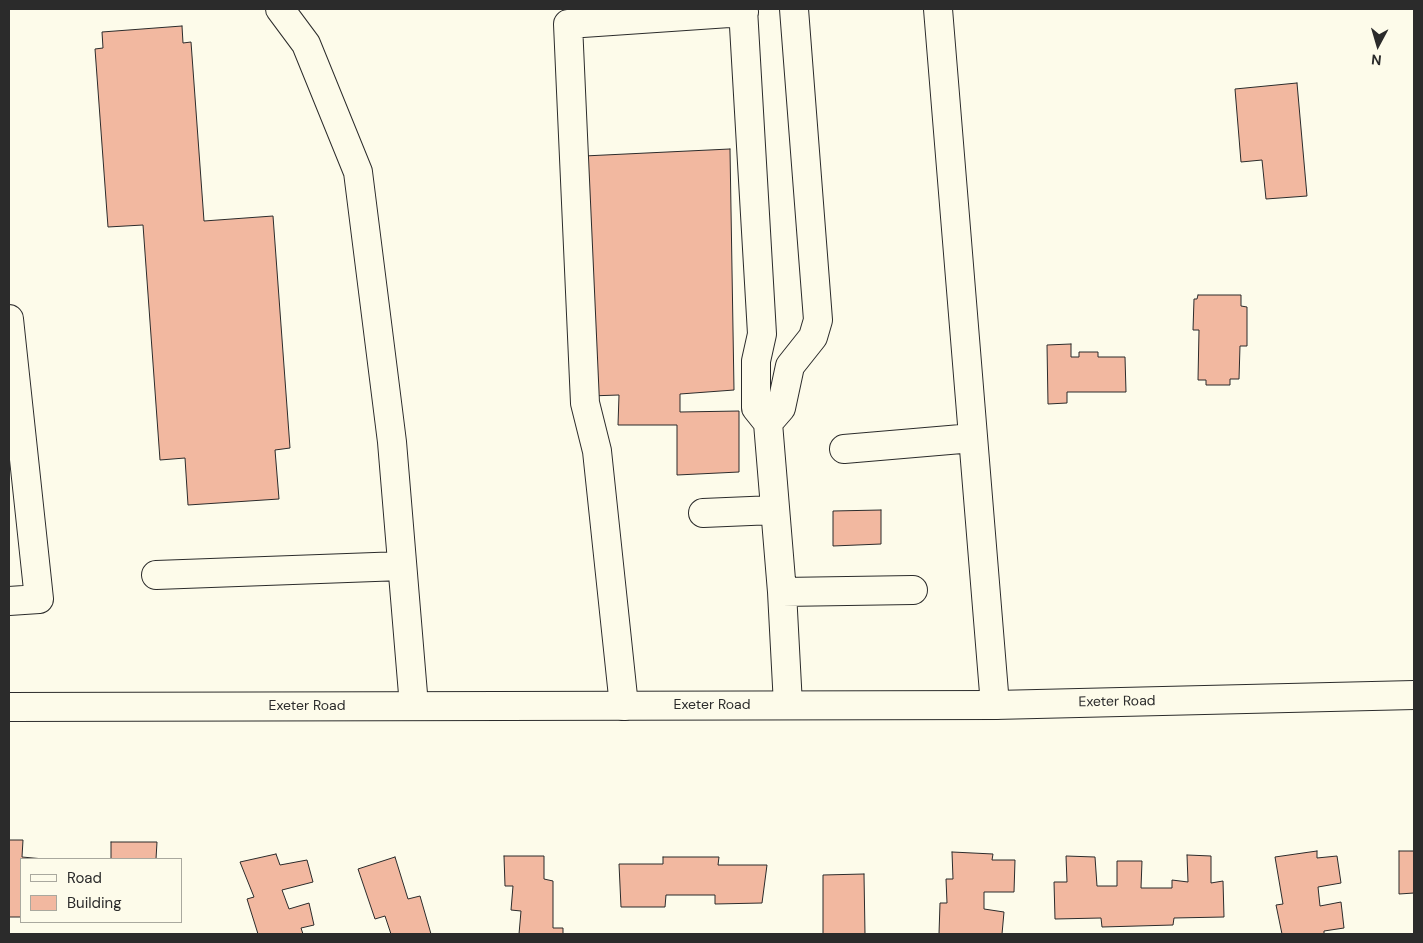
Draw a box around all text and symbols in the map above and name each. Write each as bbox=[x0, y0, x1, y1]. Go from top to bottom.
north arrow bbox=[1353, 20, 1403, 70]
text: N bbox=[1370, 50, 1382, 69]
street label: Exeter Road bbox=[1078, 693, 1156, 711]
street label: Exeter Road bbox=[673, 697, 751, 713]
street label: Exeter Road bbox=[268, 698, 346, 714]
legend bbox=[20, 858, 182, 923]
text: Road bbox=[67, 868, 102, 888]
text: Building bbox=[67, 893, 122, 913]

